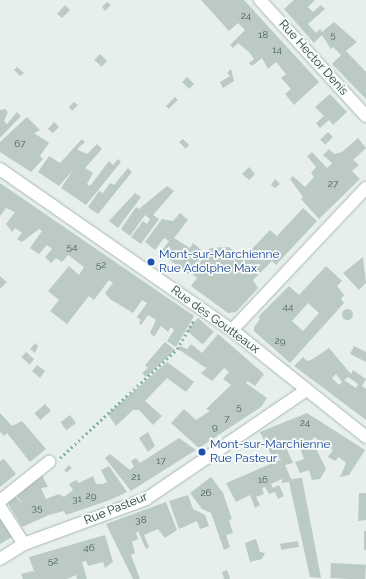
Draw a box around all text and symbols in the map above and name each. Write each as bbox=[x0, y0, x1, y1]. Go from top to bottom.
house number: 24 bbox=[241, 10, 251, 22]
street label: Rue Hector Denis bbox=[275, 17, 351, 99]
house number: 18 bbox=[258, 29, 268, 41]
house number: 5 bbox=[330, 29, 336, 41]
house number: 14 bbox=[272, 44, 282, 56]
house number: 67 bbox=[14, 138, 26, 150]
house number: 27 bbox=[328, 178, 338, 190]
house number: 54 bbox=[67, 241, 77, 253]
place label: Mont-sur-Marchienne Rue Adolphe Max bbox=[159, 248, 280, 276]
marker: Mont-sur-Marchienne Rue Adolphe Max bbox=[146, 257, 156, 267]
house number: 52 bbox=[96, 259, 106, 271]
street label: Rue des Goutteaux bbox=[168, 283, 262, 357]
house number: 44 bbox=[283, 301, 293, 313]
house number: 29 bbox=[274, 335, 286, 347]
house number: 5 bbox=[236, 401, 242, 413]
house number: 7 bbox=[224, 413, 230, 425]
house number: 24 bbox=[300, 417, 310, 429]
house number: 9 bbox=[212, 421, 218, 433]
place label: Mont-sur-Marchienne Rue Pasteur bbox=[210, 438, 331, 466]
marker: Mont-sur-Marchienne Rue Pasteur bbox=[197, 447, 207, 457]
house number: 17 bbox=[156, 455, 166, 467]
house number: 21 bbox=[131, 471, 141, 483]
house number: 16 bbox=[258, 474, 268, 486]
house number: 26 bbox=[200, 487, 212, 499]
street label: Rue Pasteur bbox=[82, 490, 150, 528]
house number: 29 bbox=[85, 490, 97, 502]
house number: 31 bbox=[72, 493, 82, 505]
house number: 35 bbox=[32, 502, 42, 514]
house number: 38 bbox=[135, 514, 147, 526]
house number: 46 bbox=[83, 542, 95, 554]
house number: 52 bbox=[48, 555, 58, 567]

